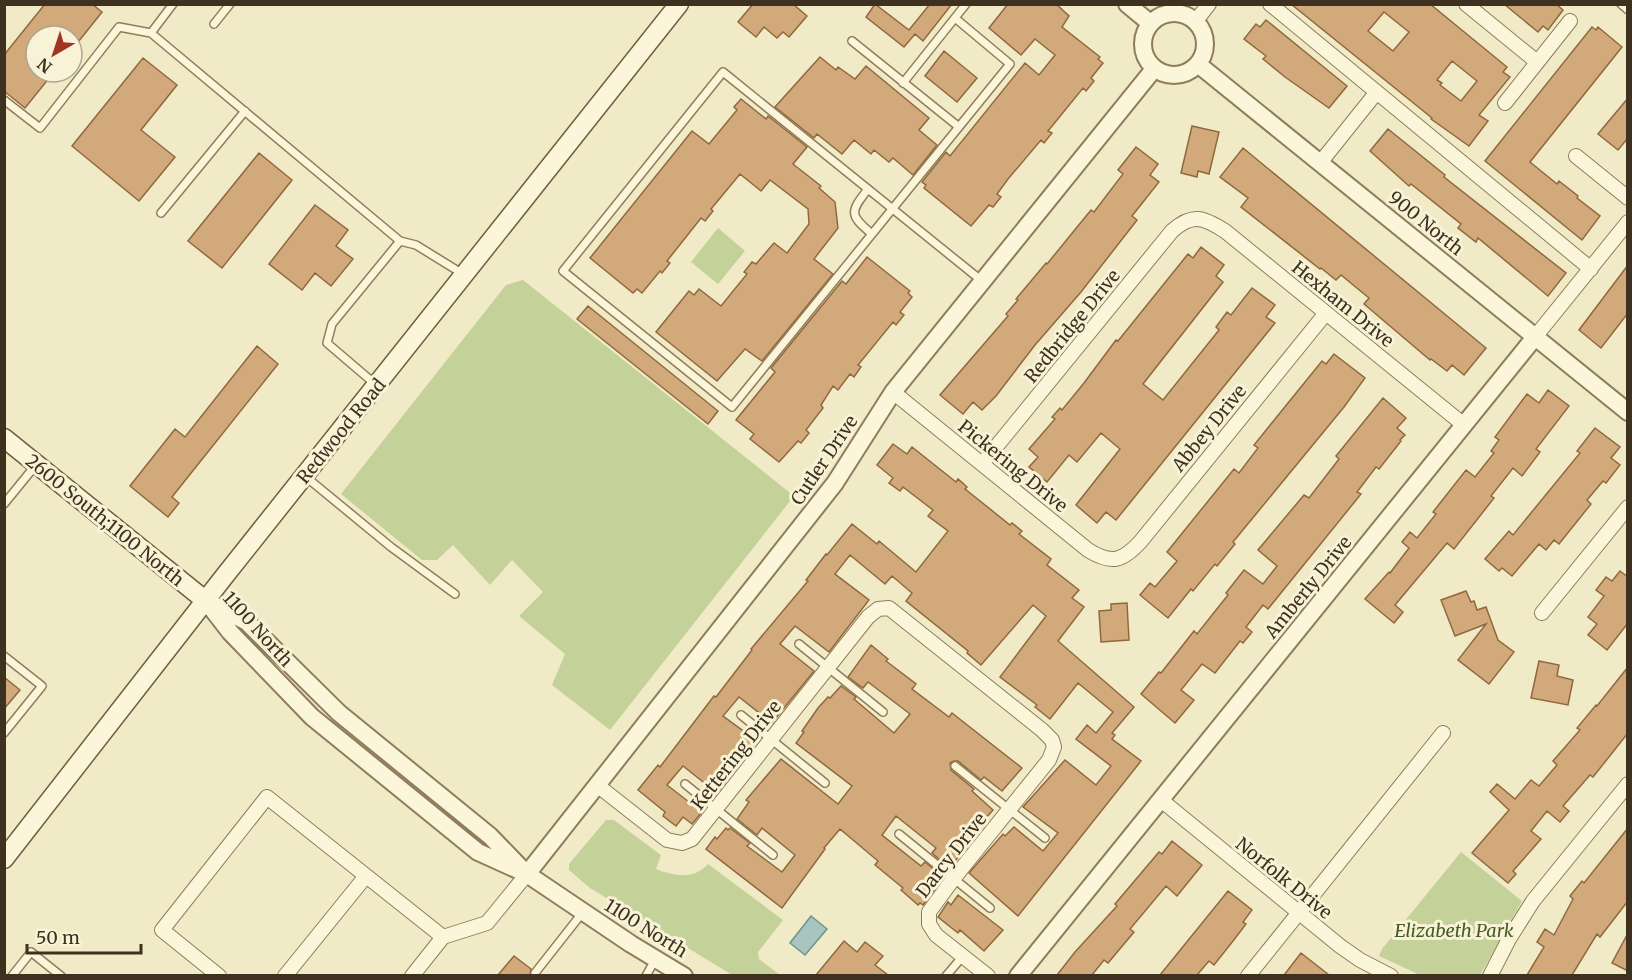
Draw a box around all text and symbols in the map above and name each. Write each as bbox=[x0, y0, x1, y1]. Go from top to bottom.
north arrow bbox=[24, 24, 84, 84]
text: N bbox=[33, 54, 56, 77]
street label: 900 North bbox=[1384, 186, 1468, 260]
street label: Hexham Drive bbox=[1287, 256, 1399, 352]
street label: Redbridge Drive bbox=[1019, 265, 1125, 387]
street label: Redwood Road bbox=[292, 374, 391, 488]
street label: Abbey Drive bbox=[1166, 380, 1251, 477]
street label: Cutler Drive bbox=[785, 411, 863, 509]
street label: Pickering Drive bbox=[954, 415, 1072, 517]
street label: 2600 South;1100 North bbox=[21, 449, 189, 591]
street label: Amberly Drive bbox=[1259, 531, 1356, 644]
street label: 1100 North bbox=[218, 586, 298, 672]
street label: Kettering Drive bbox=[686, 696, 786, 814]
street label: Darcy Drive bbox=[911, 808, 991, 902]
street label: Norfolk Drive bbox=[1231, 832, 1337, 924]
street label: 1100 North bbox=[600, 893, 692, 963]
scale bar bbox=[27, 917, 141, 955]
park label: Elizabeth Park bbox=[1394, 919, 1514, 942]
text: 50 m bbox=[36, 926, 80, 949]

